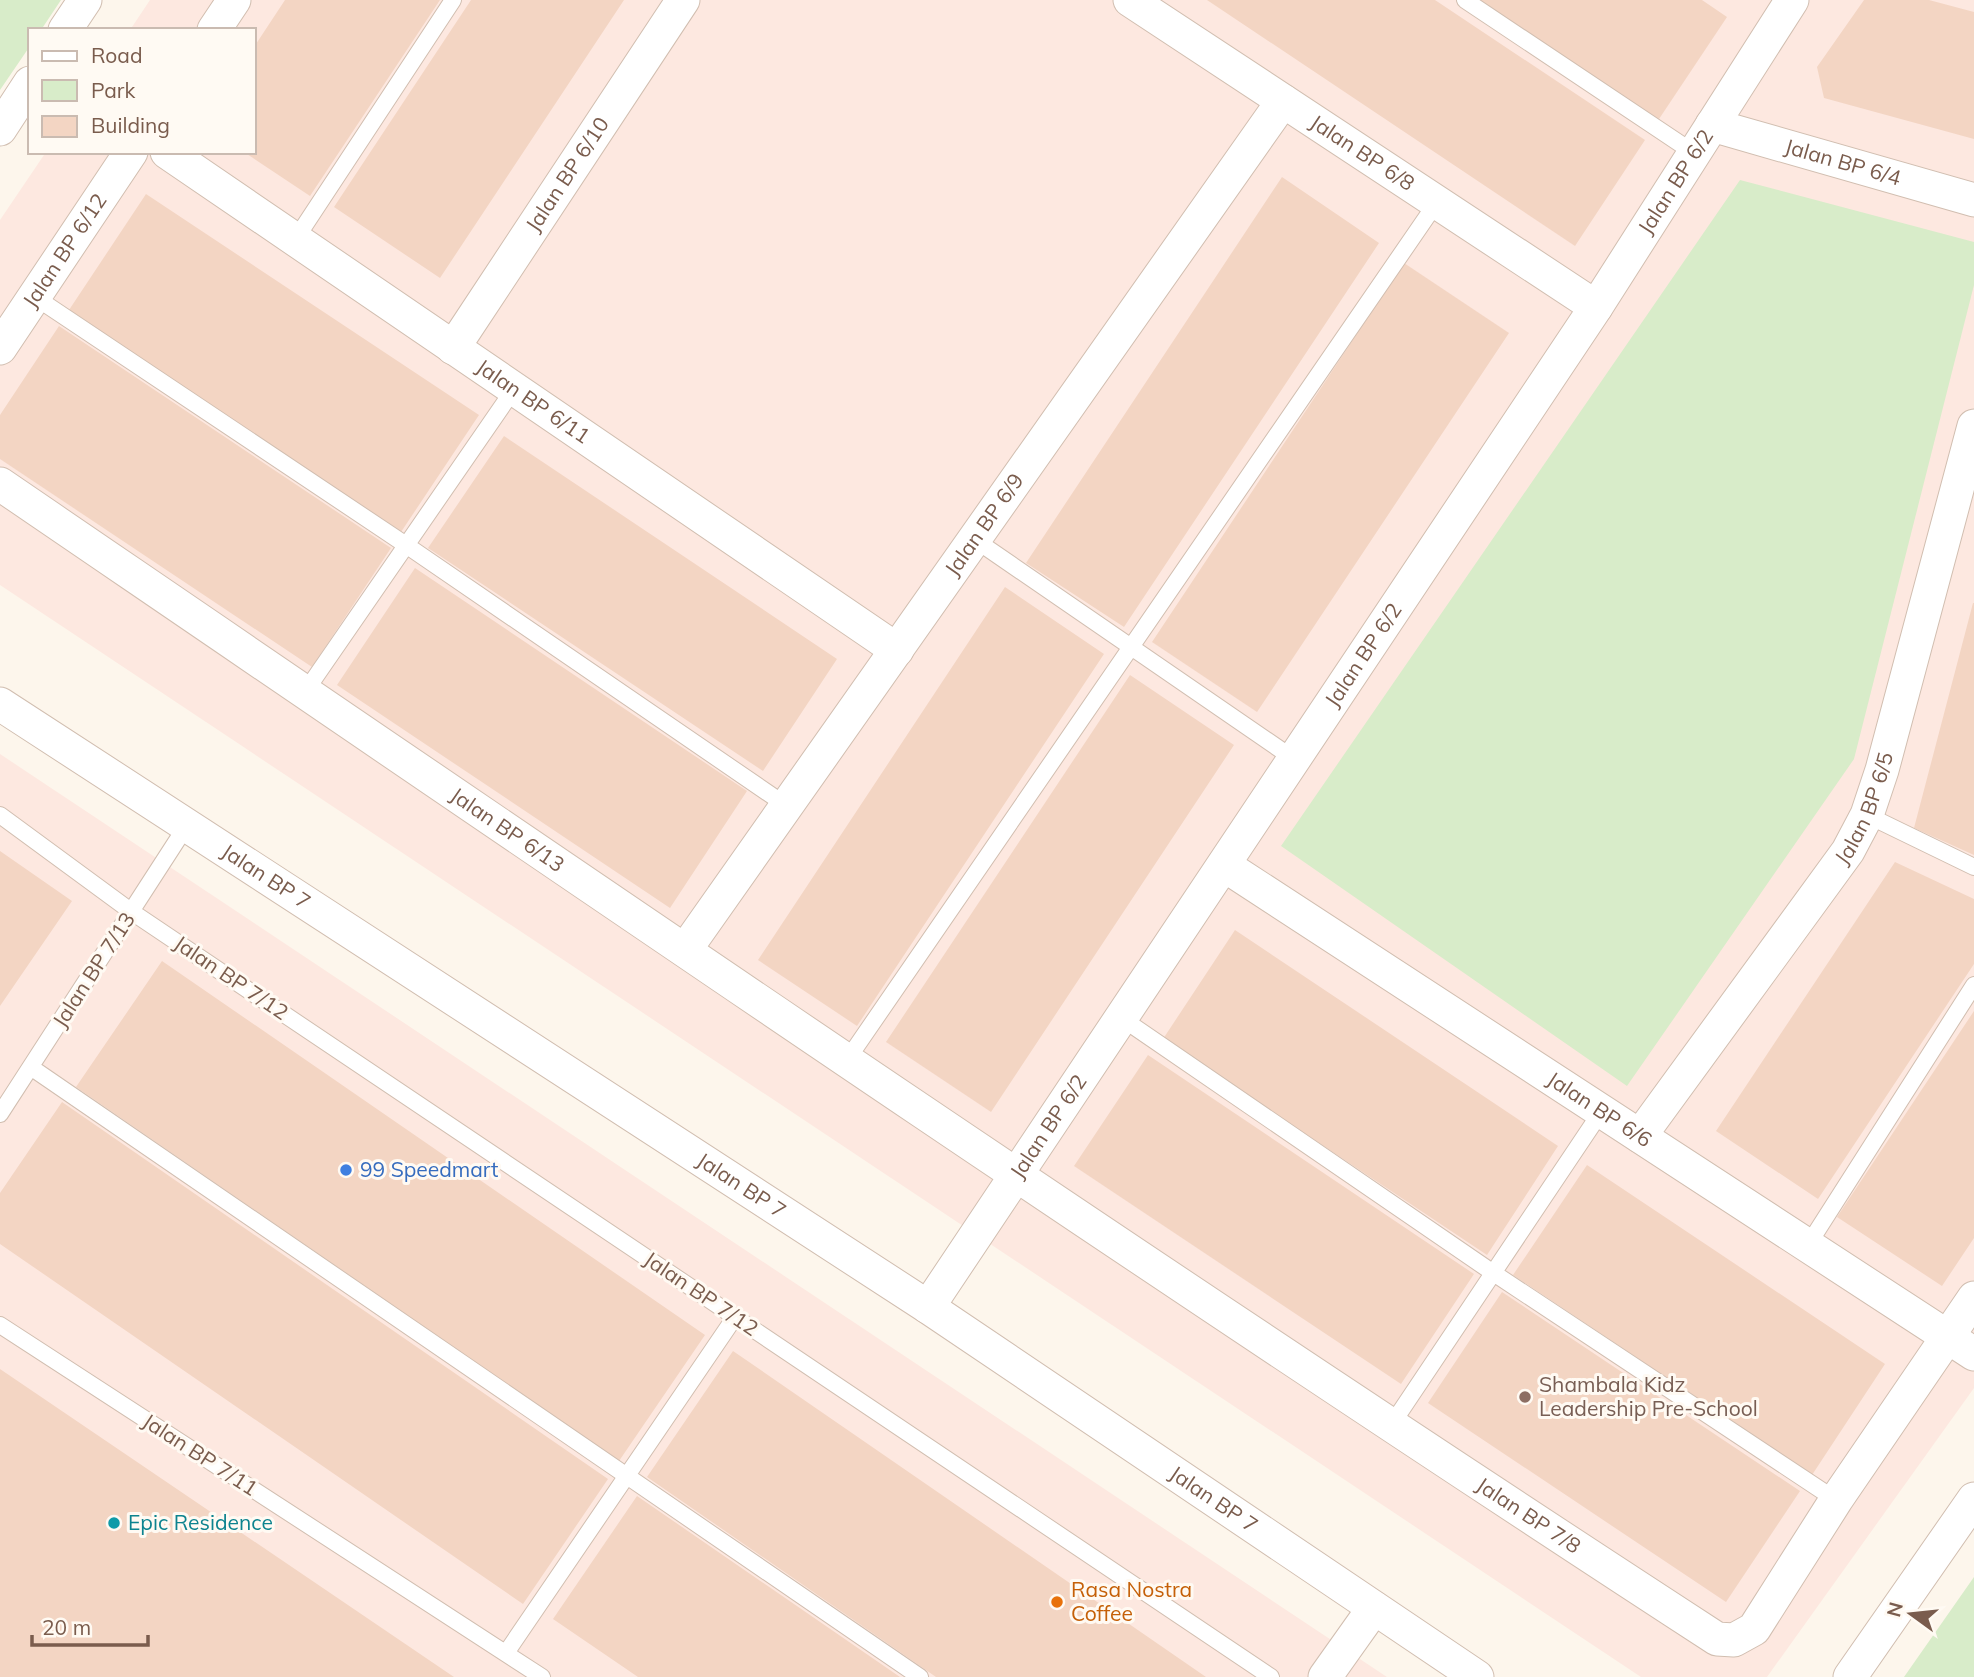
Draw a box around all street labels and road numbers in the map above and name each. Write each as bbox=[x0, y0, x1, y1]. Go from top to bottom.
street label: Jalan BP 6/8 bbox=[1306, 108, 1420, 196]
street label: Jalan BP 6/10 bbox=[520, 112, 614, 236]
street label: Jalan BP 6/2 bbox=[1632, 124, 1718, 239]
street label: Jalan BP 6/4 bbox=[1782, 133, 1904, 191]
street label: Jalan BP 6/12 bbox=[17, 188, 112, 312]
street label: Jalan BP 6/11 bbox=[472, 353, 595, 449]
street label: Jalan BP 6/9 bbox=[939, 468, 1029, 581]
street label: Jalan BP 6/2 bbox=[1319, 598, 1407, 711]
street label: Jalan BP 6/5 bbox=[1829, 749, 1898, 869]
street label: Jalan BP 6/13 bbox=[446, 781, 570, 877]
street label: Jalan BP 7 bbox=[217, 837, 316, 914]
street label: Jalan BP 7/13 bbox=[46, 907, 140, 1032]
street label: Jalan BP 7/12 bbox=[170, 929, 294, 1025]
street label: Jalan BP 6/6 bbox=[1543, 1065, 1657, 1152]
street label: Jalan BP 6/2 bbox=[1004, 1069, 1092, 1183]
street label: Jalan BP 7 bbox=[692, 1146, 791, 1223]
street label: Jalan BP 7/12 bbox=[640, 1245, 764, 1341]
street label: Jalan BP 7/11 bbox=[138, 1407, 263, 1501]
street label: Jalan BP 7 bbox=[1165, 1460, 1263, 1538]
street label: Jalan BP 7/8 bbox=[1472, 1471, 1586, 1558]

